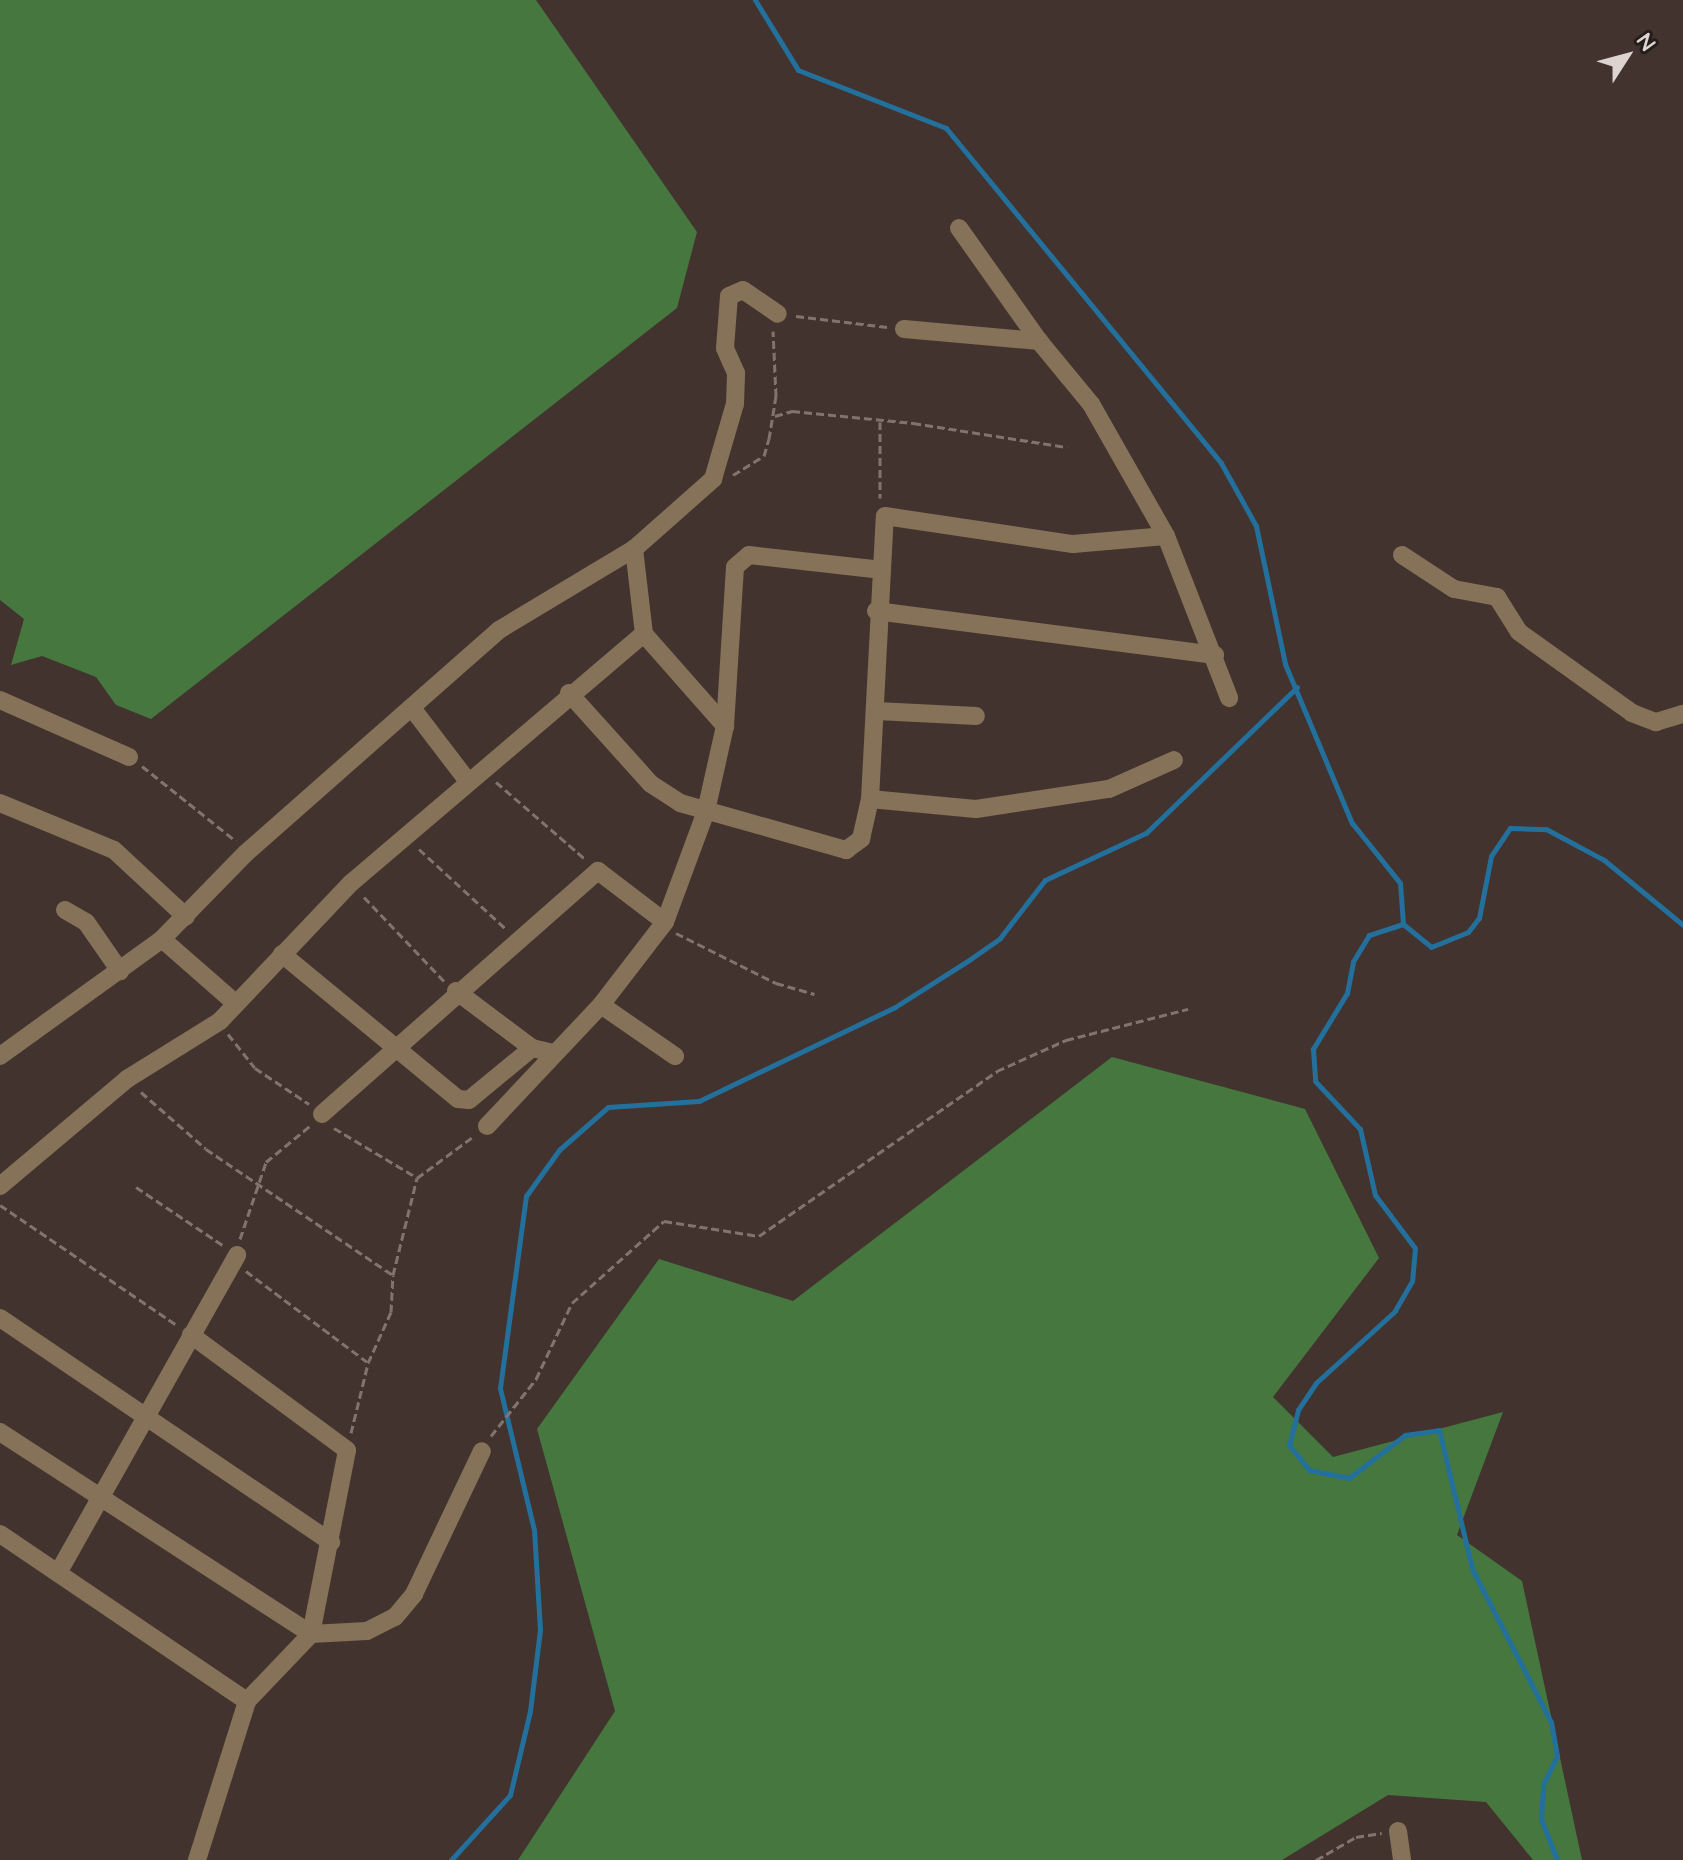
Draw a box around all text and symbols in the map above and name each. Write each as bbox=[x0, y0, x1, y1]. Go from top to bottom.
north arrow bbox=[1587, 16, 1667, 96]
text: N bbox=[1630, 27, 1662, 57]

